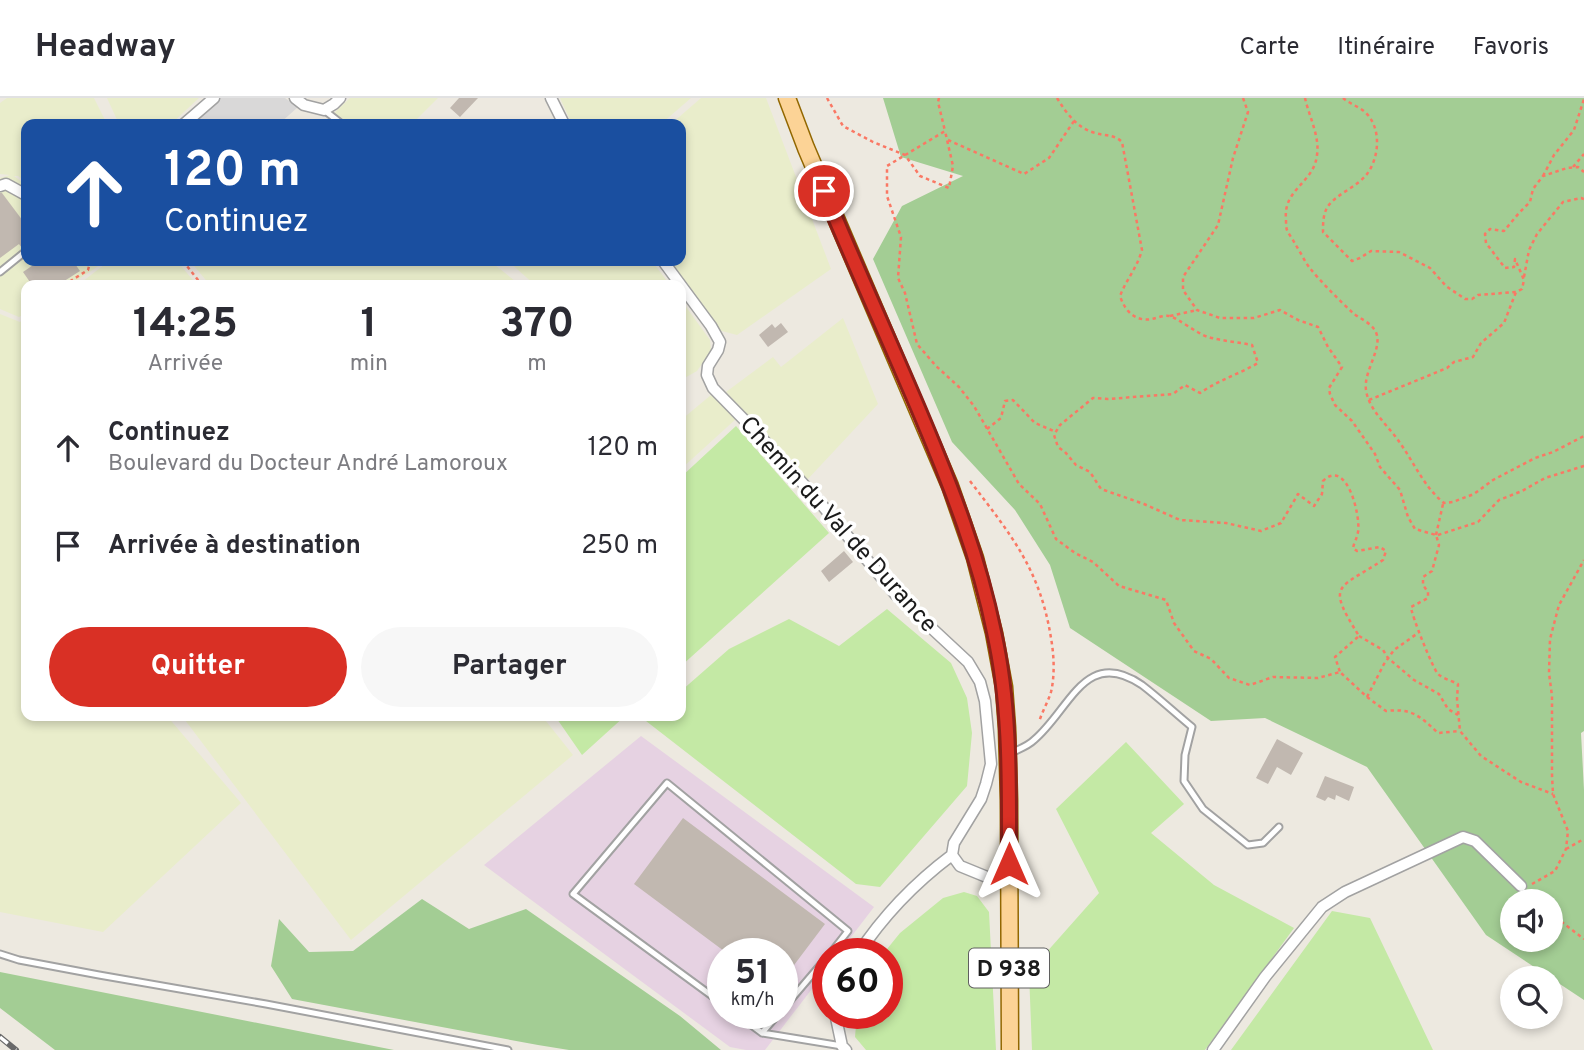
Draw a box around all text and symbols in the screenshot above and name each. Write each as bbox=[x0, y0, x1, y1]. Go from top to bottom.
text: Headway bbox=[35, 27, 176, 69]
text: Carte bbox=[1239, 33, 1299, 63]
text: Itinéraire bbox=[1337, 33, 1435, 63]
text: Favoris bbox=[1473, 33, 1549, 63]
text: 120 m bbox=[164, 142, 301, 204]
icon: ahead bbox=[49, 147, 140, 238]
pin bbox=[794, 161, 854, 221]
icon: arrive bbox=[805, 172, 843, 210]
text: Continuez bbox=[164, 203, 309, 243]
text: 14:25 bbox=[133, 299, 238, 352]
text: 1 bbox=[360, 299, 377, 352]
text: 370 bbox=[500, 299, 574, 352]
text: Arrivée bbox=[148, 350, 223, 379]
text: min bbox=[350, 350, 388, 379]
text: m bbox=[527, 350, 547, 379]
street label: Chemin du Val de Durance bbox=[732, 411, 943, 640]
text: Continuez bbox=[108, 417, 230, 450]
icon: ahead bbox=[49, 429, 87, 467]
text: 120 m bbox=[588, 432, 658, 465]
text: Boulevard du Docteur André Lamoroux bbox=[108, 450, 508, 479]
icon: arrive bbox=[49, 527, 87, 565]
text: Arrivée à destination bbox=[108, 530, 361, 563]
text: 250 m bbox=[581, 530, 658, 563]
button: Quitter bbox=[49, 627, 347, 707]
button: Partager bbox=[361, 627, 658, 707]
position arrow bbox=[972, 827, 1046, 901]
map controls bbox=[1500, 889, 1563, 1029]
button: sound bbox=[1500, 889, 1563, 952]
speed limit sign: 60 bbox=[812, 938, 903, 1029]
road number: D 938 bbox=[969, 948, 1049, 988]
text: 51 bbox=[735, 952, 770, 996]
button: search bbox=[1500, 966, 1563, 1029]
text: km/h bbox=[731, 989, 774, 1012]

